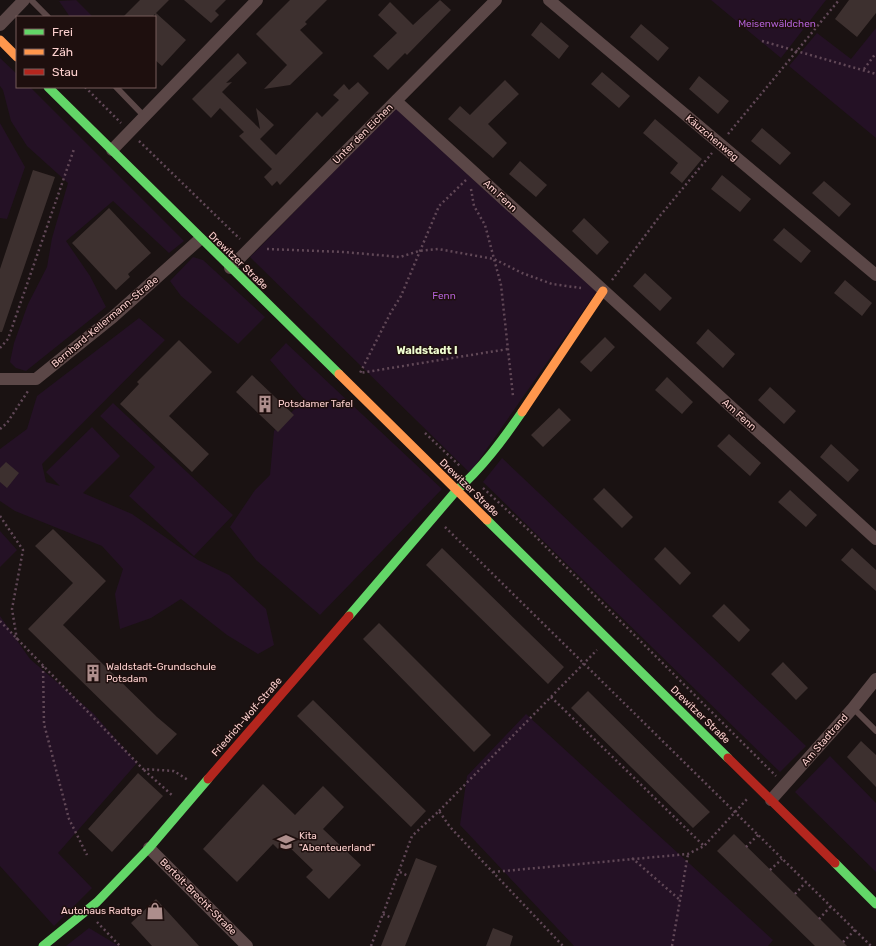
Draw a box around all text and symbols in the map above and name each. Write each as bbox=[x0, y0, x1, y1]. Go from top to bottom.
legend bbox=[16, 16, 156, 88]
park label: Meisenwäldchen bbox=[738, 18, 816, 30]
text: Frei bbox=[52, 25, 73, 39]
text: Zäh bbox=[52, 45, 73, 59]
text: Stau bbox=[52, 65, 78, 79]
street label: Unter den Eichen bbox=[330, 101, 396, 167]
street label: Käuzchenweg bbox=[683, 112, 741, 164]
street label: Am Fenn bbox=[481, 177, 519, 215]
street label: Drewitzer Straße bbox=[206, 230, 270, 293]
street label: Bernhard-Kellermann-Straße bbox=[49, 274, 161, 370]
park label: Fenn bbox=[432, 290, 456, 302]
district label: Waldstadt I bbox=[396, 344, 458, 357]
building icon: Potsdamer Tafel bbox=[255, 394, 275, 414]
street label: Am Fenn bbox=[720, 397, 758, 433]
place label: Potsdamer Tafel bbox=[278, 398, 353, 410]
street label: Drewitzer Straße bbox=[437, 457, 501, 520]
place label: Waldstadt-Grundschule Potsdam bbox=[106, 661, 217, 685]
building icon: Waldstadt-Grundschule Potsdam bbox=[83, 663, 103, 683]
street label: Friedrich-Wolf-Straße bbox=[209, 675, 285, 759]
street label: Drewitzer Straße bbox=[668, 684, 732, 747]
street label: Am Stadtrand bbox=[799, 712, 851, 768]
place label: Kita "Abenteuerland" bbox=[299, 830, 375, 854]
school or university icon: Kita "Abenteuerland" bbox=[276, 832, 296, 852]
street label: Bertolt-Brecht-Straße bbox=[157, 856, 239, 938]
shop icon: Autohaus Radtge bbox=[145, 901, 165, 921]
place label: Autohaus Radtge bbox=[61, 905, 142, 917]

